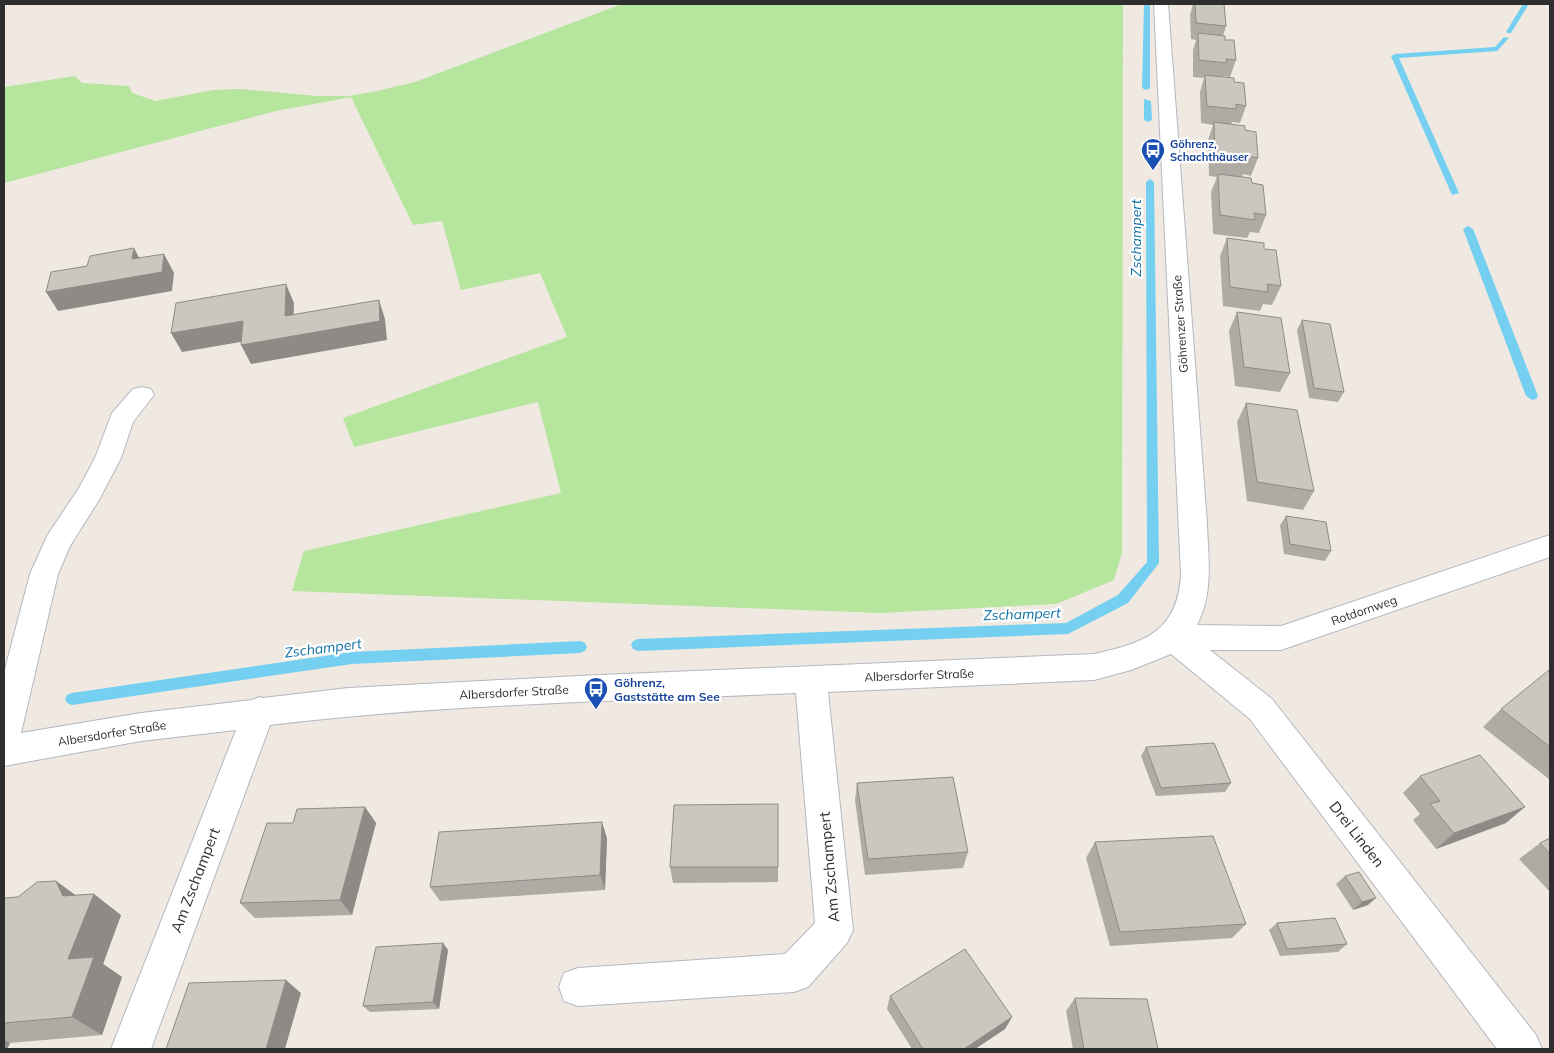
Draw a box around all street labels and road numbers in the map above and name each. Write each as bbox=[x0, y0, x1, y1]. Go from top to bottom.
street label: Göhrenzer Straße bbox=[1169, 275, 1191, 373]
street label: Rotdornweg bbox=[1329, 592, 1399, 628]
street label: Albersdorfer Straße bbox=[864, 666, 974, 684]
street label: Albersdorfer Straße bbox=[459, 682, 569, 702]
street label: Albersdorfer Straße bbox=[57, 717, 167, 749]
street label: Drei Linden bbox=[1325, 797, 1389, 871]
street label: Am Zschampert bbox=[815, 811, 843, 923]
street label: Am Zschampert bbox=[166, 825, 224, 935]

